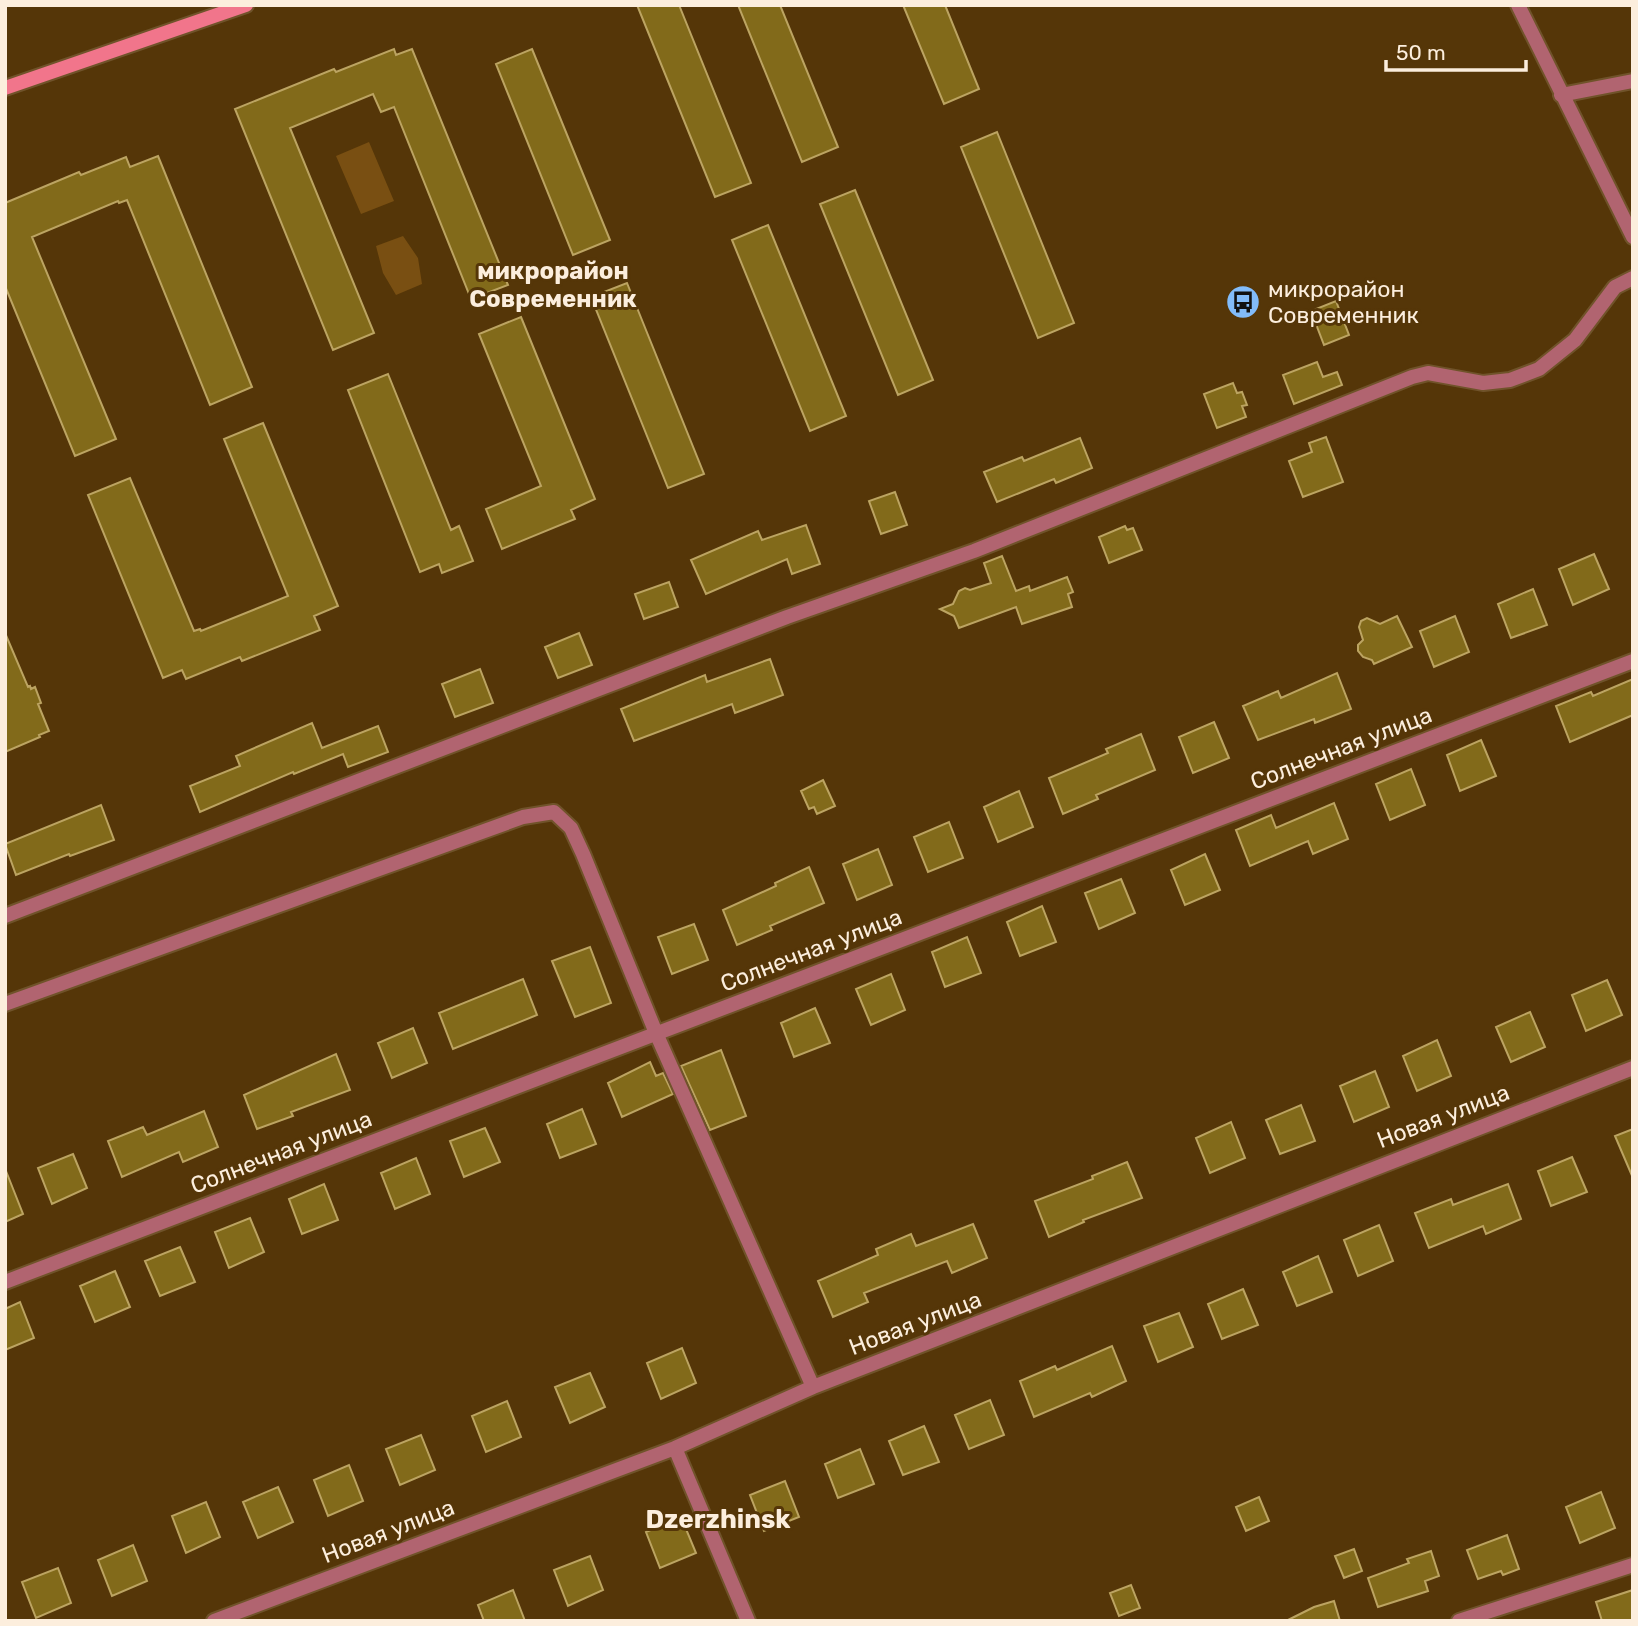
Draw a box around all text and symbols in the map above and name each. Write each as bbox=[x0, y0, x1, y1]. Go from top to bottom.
scale bar bbox=[1386, 28, 1526, 72]
text: 50 m bbox=[1396, 40, 1446, 65]
district label: микрорайон Современник bbox=[469, 257, 637, 313]
place label: микрорайон Современник bbox=[1268, 275, 1419, 329]
bus stop icon: микрорайон Современник bbox=[1224, 283, 1262, 321]
street label: Солнечная улица bbox=[1246, 700, 1436, 796]
street label: Солнечная улица bbox=[716, 902, 906, 998]
street label: Новая улица bbox=[1373, 1078, 1513, 1154]
street label: Солнечная улица bbox=[186, 1104, 376, 1200]
street label: Новая улица bbox=[845, 1285, 985, 1361]
street label: Новая улица bbox=[318, 1493, 458, 1569]
district label: Dzerzhinsk bbox=[645, 1504, 791, 1535]

